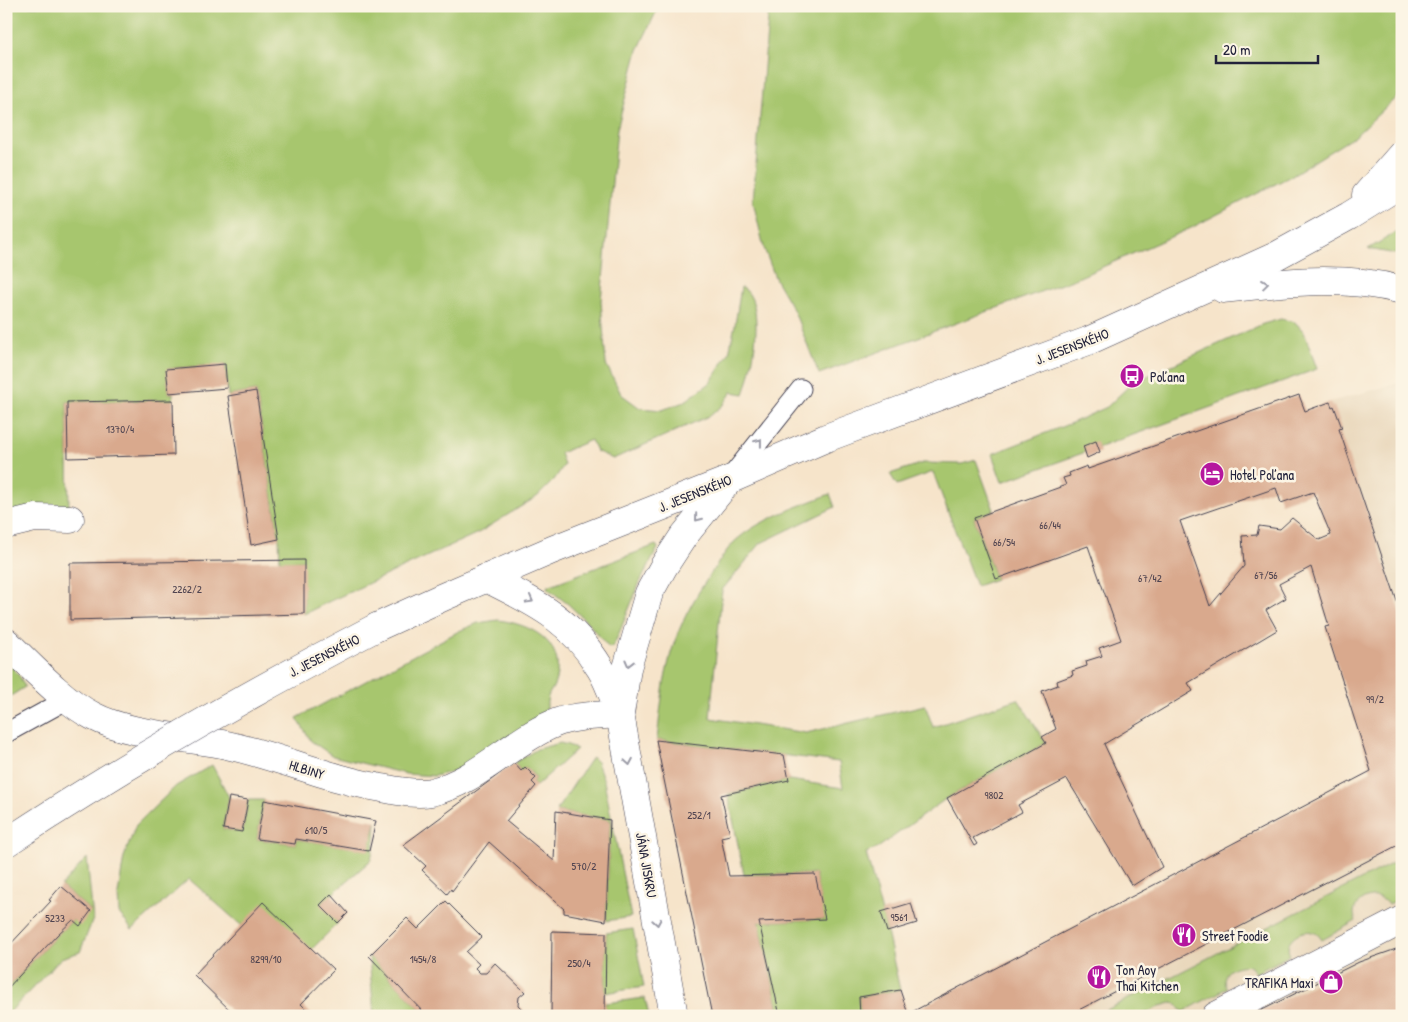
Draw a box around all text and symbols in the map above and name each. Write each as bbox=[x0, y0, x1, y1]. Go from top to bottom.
scale bar bbox=[1216, 32, 1318, 64]
text: 20 m bbox=[1223, 39, 1250, 60]
one-way arrow bbox=[1261, 279, 1269, 290]
street label: J. JESENSKÉHO bbox=[1033, 323, 1112, 369]
bus stop icon: Poľana bbox=[1119, 363, 1145, 389]
place label: Poľana bbox=[1150, 367, 1185, 386]
house number: 1370/4 bbox=[106, 422, 134, 436]
one-way arrow bbox=[753, 439, 761, 448]
hotel icon: Hotel Poľana bbox=[1199, 461, 1225, 487]
place label: Hotel Poľana bbox=[1230, 465, 1295, 484]
street label: J. JESENSKÉHO bbox=[656, 470, 734, 516]
one-way arrow bbox=[695, 513, 704, 522]
house number: 66/44 bbox=[1039, 518, 1061, 532]
house number: 66/54 bbox=[993, 535, 1015, 549]
house number: 67/56 bbox=[1254, 568, 1278, 582]
house number: 67/42 bbox=[1138, 571, 1162, 585]
house number: 2262/2 bbox=[172, 582, 202, 596]
one-way arrow bbox=[524, 594, 533, 604]
street label: J. JESENSKÉHO bbox=[285, 629, 363, 681]
one-way arrow bbox=[624, 659, 635, 668]
house number: 99/2 bbox=[1366, 692, 1384, 706]
street label: HLBINY bbox=[287, 755, 328, 784]
one-way arrow bbox=[623, 758, 633, 767]
house number: 9802 bbox=[985, 788, 1003, 802]
house number: 252/1 bbox=[687, 808, 711, 822]
house number: 610/5 bbox=[305, 823, 328, 837]
street label: JÁNA JISKRU bbox=[632, 831, 662, 899]
house number: 570/2 bbox=[572, 859, 596, 873]
house number: 9561 bbox=[890, 910, 908, 924]
house number: 5233 bbox=[45, 911, 65, 925]
one-way arrow bbox=[652, 918, 662, 927]
restaurant icon: Street Foodie bbox=[1171, 922, 1197, 948]
place label: Street Foodie bbox=[1202, 926, 1269, 945]
house number: 8299/10 bbox=[250, 952, 282, 966]
house number: 1454/8 bbox=[410, 952, 436, 966]
house number: 250/4 bbox=[567, 956, 591, 970]
place label: Ton Aoy Thai Kitchen bbox=[1116, 960, 1179, 995]
restaurant icon: Ton Aoy Thai Kitchen bbox=[1086, 964, 1112, 990]
shop icon: TRAFIKA Maxi bbox=[1318, 969, 1344, 995]
place label: TRAFIKA Maxi bbox=[1245, 973, 1314, 992]

